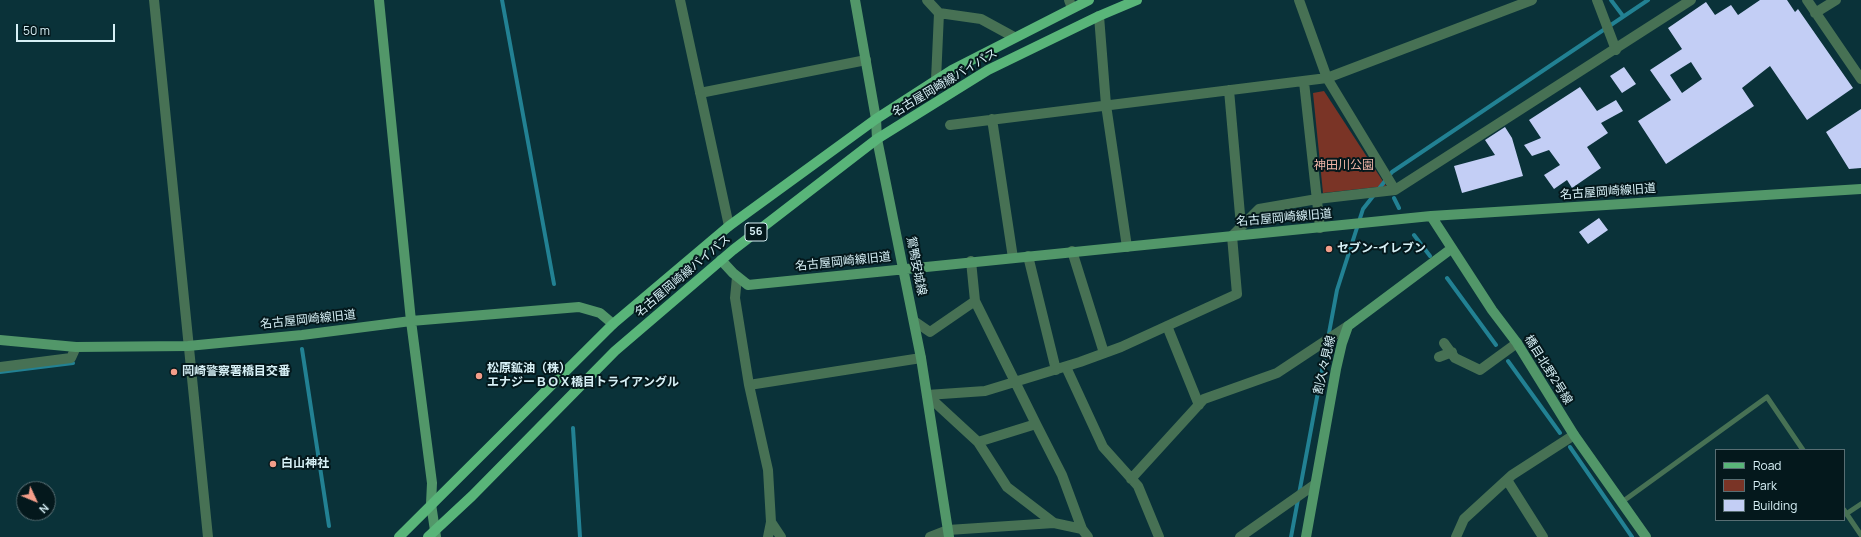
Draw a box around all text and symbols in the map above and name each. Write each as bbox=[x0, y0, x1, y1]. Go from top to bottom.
scale bar bbox=[18, 16, 117, 42]
text: 50 m bbox=[23, 22, 50, 39]
street label: 名古屋岡崎線バイパス bbox=[890, 46, 1000, 120]
park label: 神田川公園 bbox=[1314, 159, 1374, 173]
street label: 名古屋岡崎線旧道 bbox=[1560, 181, 1656, 203]
street label: 名古屋岡崎線旧道 bbox=[1236, 207, 1332, 229]
road number: 56 bbox=[745, 223, 767, 241]
street label: 名古屋岡崎線バイパス bbox=[632, 232, 734, 320]
street label: 鴛鴨安城線 bbox=[903, 235, 929, 297]
place label: セブン-イレブン bbox=[1337, 242, 1426, 256]
marker: セブン-イレブン bbox=[1324, 244, 1334, 254]
street label: 名古屋岡崎線旧道 bbox=[795, 250, 891, 274]
street label: 名古屋岡崎線旧道 bbox=[260, 308, 356, 332]
street label: 橋目北野2号線 bbox=[1521, 333, 1575, 407]
street label: 割久々見線 bbox=[1311, 334, 1339, 396]
place label: 松原鉱油（株） エナジーＢＯＸ橋目トライアングル bbox=[487, 362, 679, 390]
place label: 岡崎警察署橋目交番 bbox=[182, 365, 290, 379]
marker: 岡崎警察署橋目交番 bbox=[169, 367, 179, 377]
marker: 松原鉱油（株） エナジーＢＯＸ橋目トライアングル bbox=[474, 371, 484, 381]
legend bbox=[1715, 449, 1845, 521]
place label: 白山神社 bbox=[281, 457, 329, 471]
text: Road bbox=[1753, 457, 1781, 474]
marker: 白山神社 bbox=[268, 459, 278, 469]
text: Park bbox=[1753, 477, 1777, 494]
north arrow bbox=[16, 481, 56, 521]
text: Building bbox=[1753, 497, 1797, 514]
text: N bbox=[36, 501, 52, 517]

